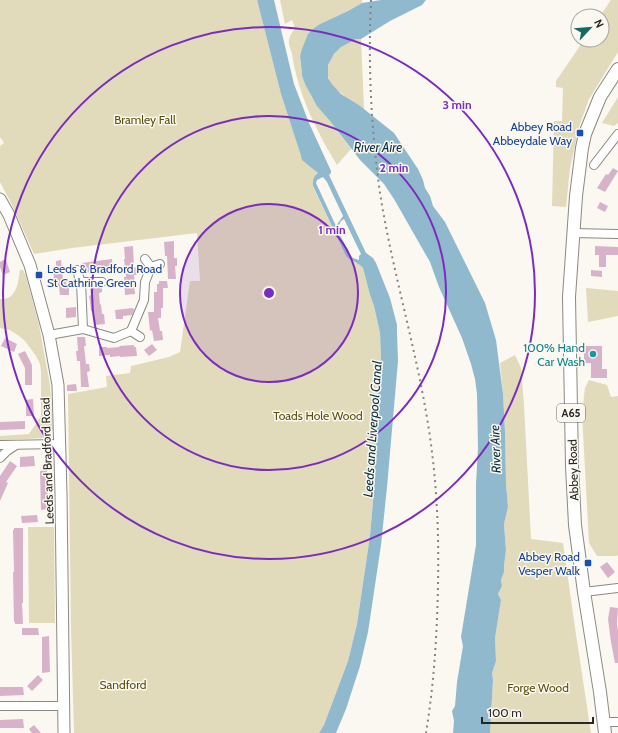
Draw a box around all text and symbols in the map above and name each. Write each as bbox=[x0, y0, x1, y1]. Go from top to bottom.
north arrow bbox=[570, 8, 610, 48]
text: N bbox=[591, 17, 607, 30]
text: 3 min bbox=[442, 97, 472, 112]
park label: Bramley Fall bbox=[114, 112, 176, 127]
place label: Abbey Road Abbeydale Way bbox=[493, 119, 572, 148]
marker: Abbey Road Abbeydale Way bbox=[575, 128, 585, 138]
water label: River Aire bbox=[354, 139, 402, 155]
text: 2 min bbox=[380, 160, 408, 175]
text: 1 min bbox=[318, 222, 346, 237]
place label: Leeds & Bradford Road St Cathrine Green bbox=[47, 261, 162, 290]
marker: Leeds & Bradford Road St Cathrine Green bbox=[34, 270, 44, 280]
centre of rings bbox=[262, 286, 276, 300]
place label: 100% Hand Car Wash bbox=[523, 340, 585, 369]
marker: 100% Hand Car Wash bbox=[588, 349, 598, 359]
water label: Leeds and Liverpool Canal bbox=[359, 360, 385, 498]
street label: Leeds and Bradford Road bbox=[37, 397, 57, 525]
road number: A65 bbox=[557, 404, 585, 422]
park label: Toads Hole Wood bbox=[273, 408, 363, 423]
water label: River Aire bbox=[486, 425, 504, 473]
street label: Abbey Road bbox=[564, 439, 582, 501]
place label: Abbey Road Vesper Walk bbox=[518, 549, 581, 578]
marker: Abbey Road Vesper Walk bbox=[583, 558, 593, 568]
park label: Sandford bbox=[100, 677, 146, 692]
park label: Forge Wood bbox=[507, 680, 569, 695]
scale bar bbox=[482, 699, 593, 725]
text: 100 m bbox=[488, 705, 522, 720]

